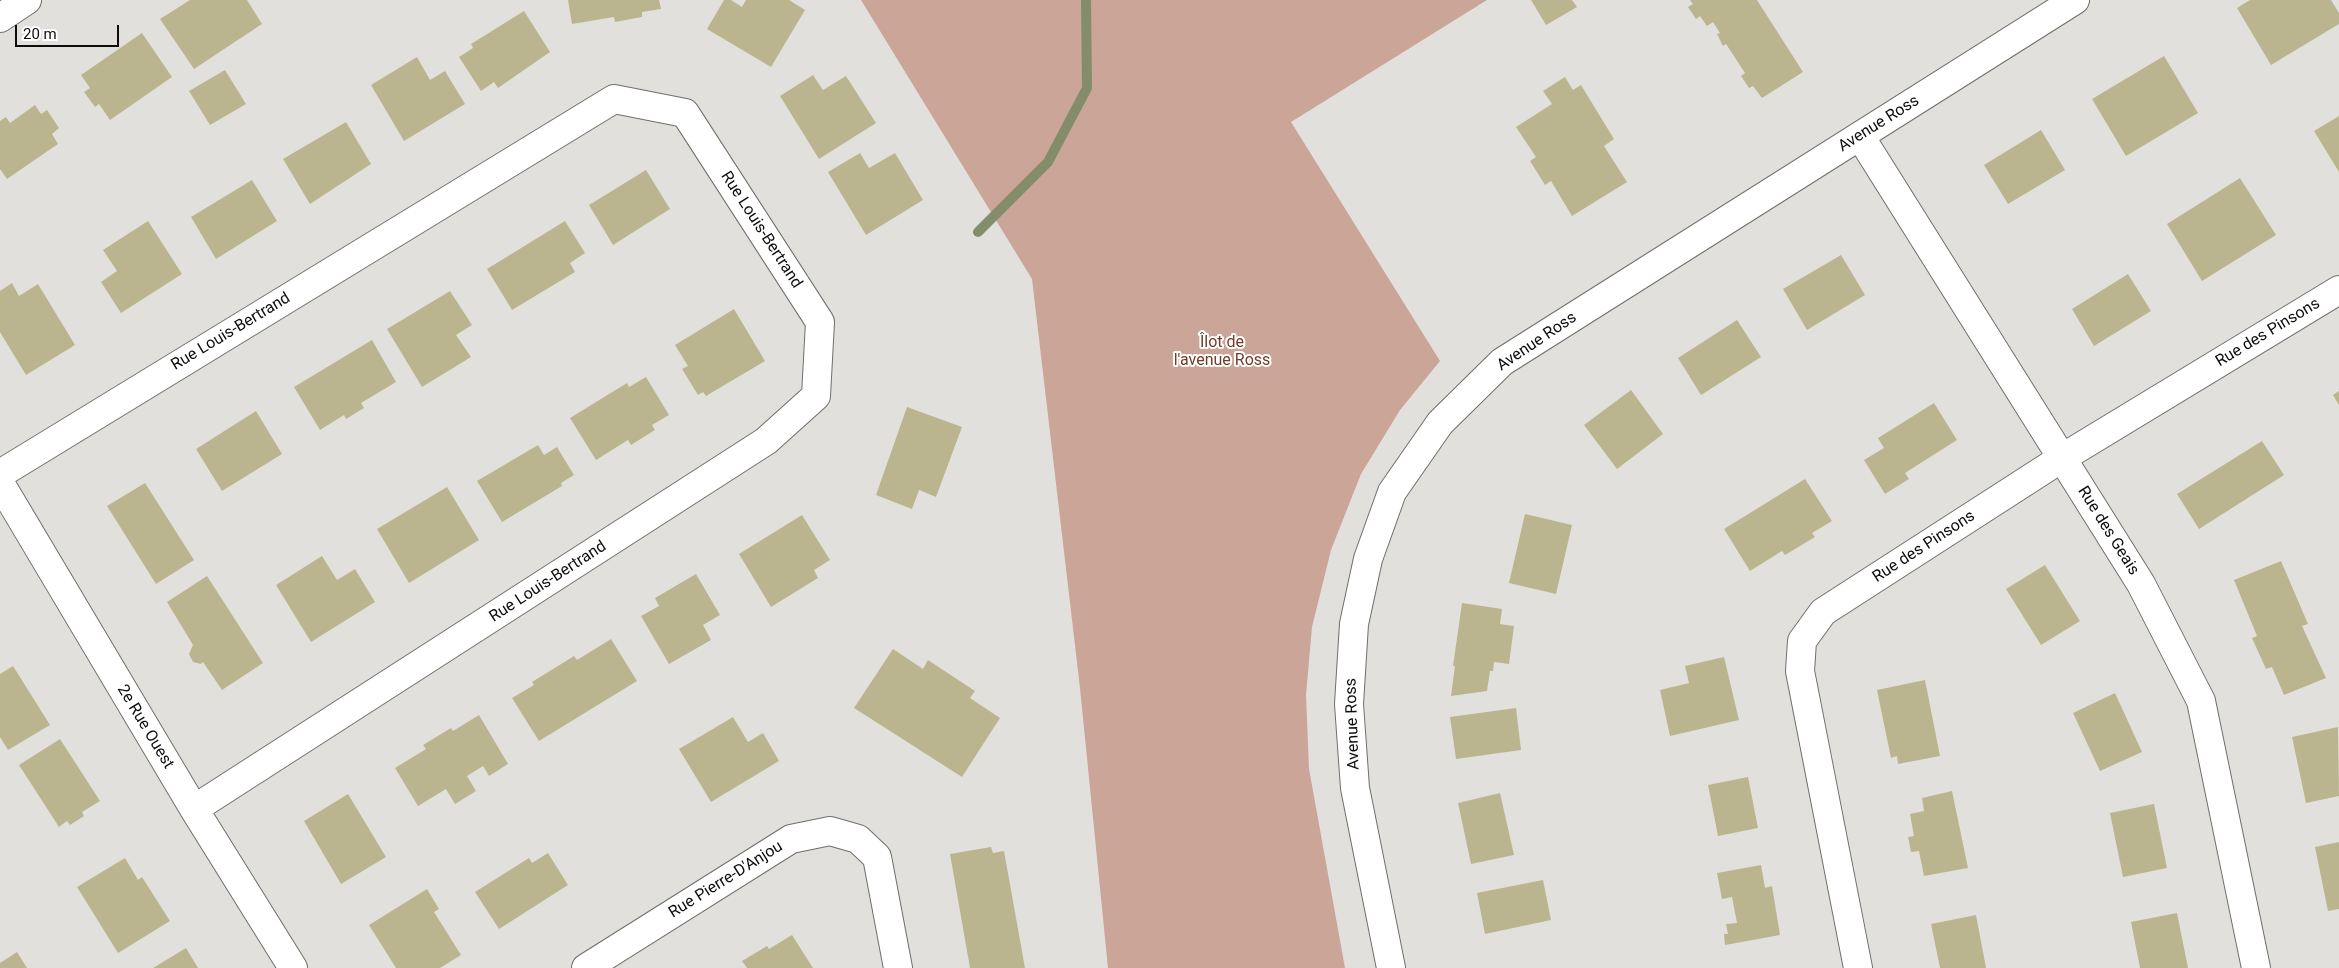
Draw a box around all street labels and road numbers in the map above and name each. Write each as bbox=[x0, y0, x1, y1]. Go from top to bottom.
street label: Avenue Ross bbox=[1835, 92, 1923, 156]
street label: Rue Louis-Bertrand bbox=[716, 168, 806, 292]
street label: Rue Louis-Bertrand bbox=[168, 289, 294, 375]
street label: Rue des Pinsons bbox=[2212, 294, 2324, 372]
street label: Avenue Ross bbox=[1494, 308, 1580, 376]
street label: Rue des Geais bbox=[2073, 483, 2143, 579]
street label: Rue des Pinsons bbox=[1869, 507, 1979, 587]
street label: Rue Louis-Bertrand bbox=[486, 537, 610, 627]
street label: Avenue Ross bbox=[1342, 678, 1364, 770]
street label: 2e Rue Ouest bbox=[112, 682, 178, 772]
street label: Rue Pierre-D'Anjou bbox=[666, 837, 786, 923]

